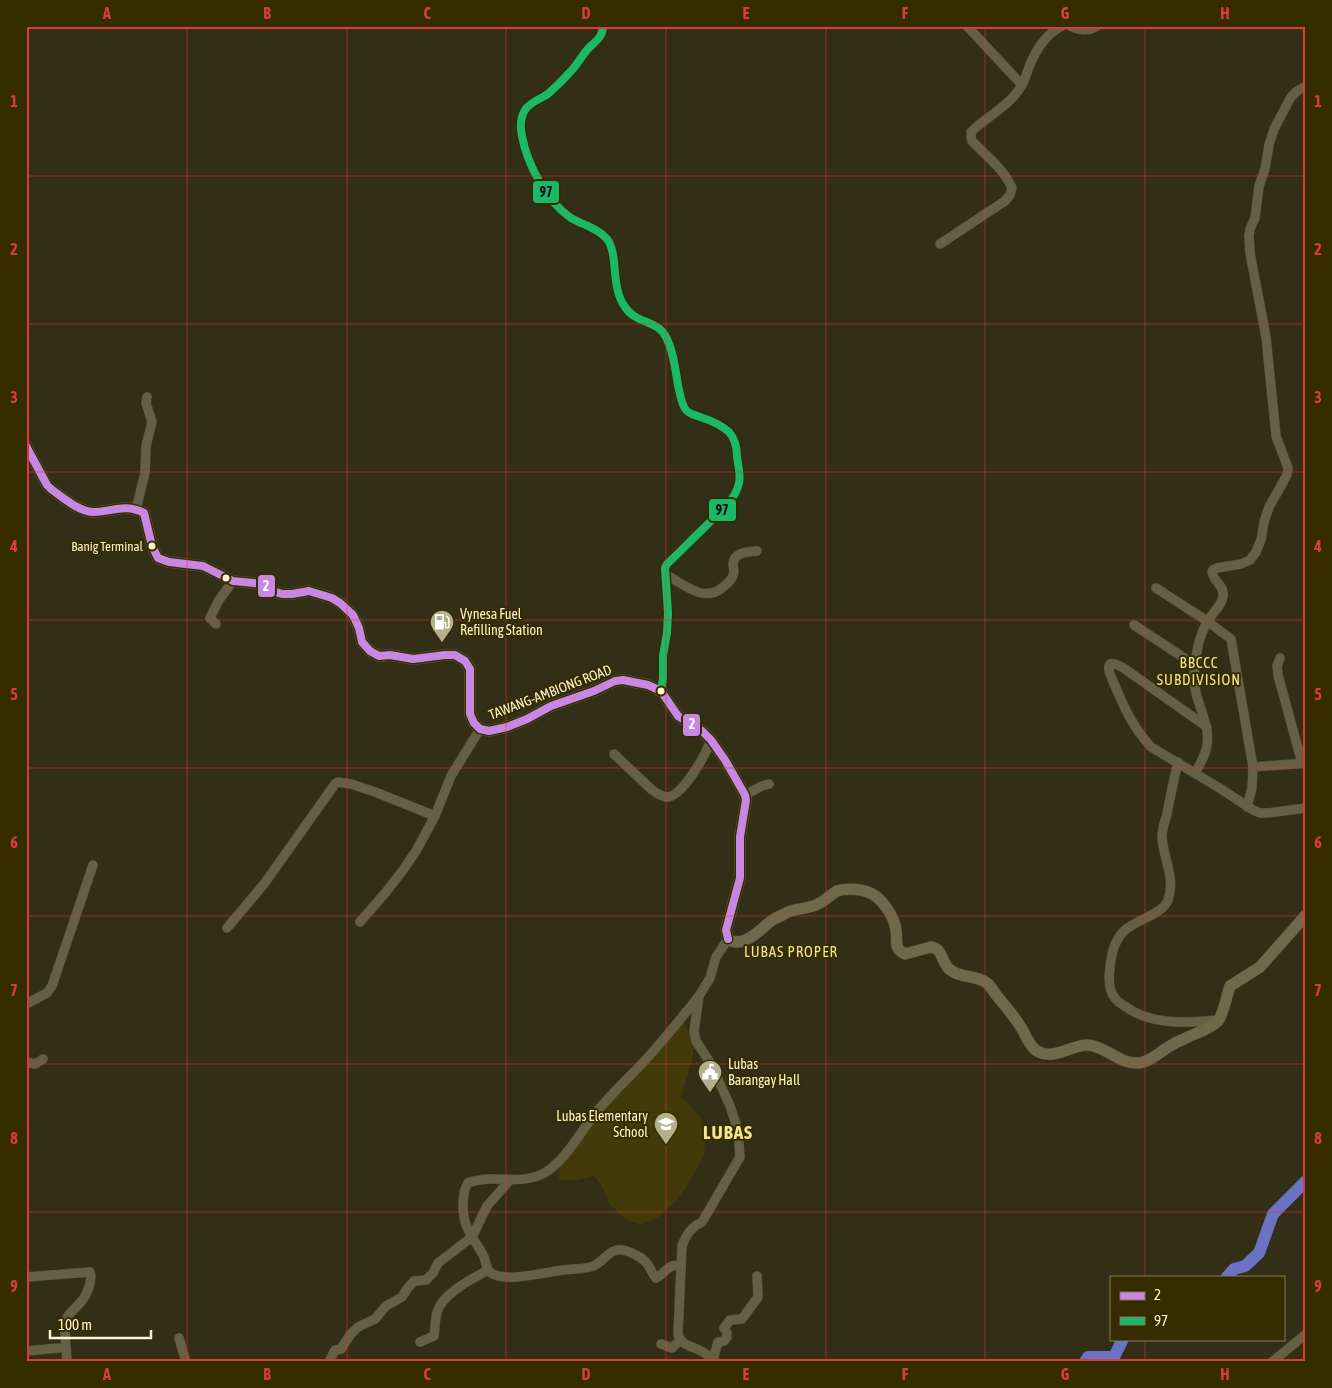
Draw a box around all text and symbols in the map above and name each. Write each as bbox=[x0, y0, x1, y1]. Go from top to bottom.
text: A bbox=[102, 4, 111, 22]
text: B bbox=[263, 4, 271, 22]
text: C bbox=[423, 4, 431, 22]
text: D bbox=[582, 4, 591, 22]
text: E bbox=[743, 4, 750, 22]
text: F bbox=[902, 4, 909, 22]
text: G bbox=[1061, 4, 1070, 22]
text: H bbox=[1220, 4, 1230, 22]
text: 1 bbox=[10, 92, 18, 110]
text: 1 bbox=[1314, 92, 1322, 110]
line badge: 97 bbox=[532, 180, 560, 204]
text: 97 bbox=[539, 184, 553, 200]
text: 2 bbox=[10, 240, 18, 258]
text: 2 bbox=[1314, 240, 1322, 258]
text: 3 bbox=[10, 388, 18, 406]
text: 3 bbox=[1314, 388, 1322, 406]
line badge: 97 bbox=[708, 498, 737, 522]
text: 97 bbox=[715, 502, 729, 518]
text: 4 bbox=[9, 537, 18, 555]
text: 4 bbox=[1313, 537, 1322, 555]
place label: Banig Terminal bbox=[71, 539, 144, 554]
marker: Banig Terminal bbox=[147, 541, 157, 551]
unlabelled marker bbox=[221, 573, 231, 583]
line badge: 2 bbox=[257, 574, 276, 598]
text: 2 bbox=[263, 578, 270, 594]
place label: Vynesa Fuel Refilling Station bbox=[460, 606, 543, 638]
fuel station icon: Vynesa Fuel Refilling Station bbox=[429, 609, 455, 643]
district label: BBCCC SUBDIVISION bbox=[1157, 654, 1241, 688]
street label: TAWANG-AMBIONG ROAD bbox=[486, 661, 614, 723]
text: 5 bbox=[10, 685, 18, 703]
text: 5 bbox=[1314, 685, 1322, 703]
unlabelled marker bbox=[656, 686, 666, 696]
line badge: 2 bbox=[682, 713, 701, 737]
text: 2 bbox=[689, 716, 696, 732]
text: 6 bbox=[10, 833, 18, 851]
text: 6 bbox=[1314, 833, 1322, 851]
district label: LUBAS PROPER bbox=[744, 943, 838, 960]
text: 7 bbox=[10, 981, 18, 999]
text: 7 bbox=[1314, 981, 1322, 999]
place label: Lubas Barangay Hall bbox=[728, 1056, 801, 1088]
public building icon: Lubas Barangay Hall bbox=[697, 1059, 723, 1093]
place label: Lubas Elementary School bbox=[556, 1108, 648, 1140]
school or university icon: Lubas Elementary School bbox=[653, 1111, 679, 1145]
district label: LUBAS bbox=[703, 1121, 753, 1143]
text: 8 bbox=[10, 1129, 18, 1147]
text: 8 bbox=[1314, 1129, 1322, 1147]
legend bbox=[1110, 1276, 1284, 1340]
text: 9 bbox=[10, 1277, 18, 1295]
text: 9 bbox=[1314, 1277, 1322, 1295]
text: 2 bbox=[1154, 1286, 1161, 1303]
scale bar bbox=[50, 1308, 151, 1340]
text: 97 bbox=[1154, 1312, 1168, 1329]
text: 100 m bbox=[58, 1316, 92, 1333]
text: A bbox=[102, 1365, 111, 1383]
text: B bbox=[263, 1365, 271, 1383]
text: C bbox=[423, 1365, 431, 1383]
text: D bbox=[582, 1365, 591, 1383]
text: E bbox=[743, 1365, 750, 1383]
text: F bbox=[902, 1365, 909, 1383]
text: G bbox=[1061, 1365, 1070, 1383]
text: H bbox=[1220, 1365, 1230, 1383]

